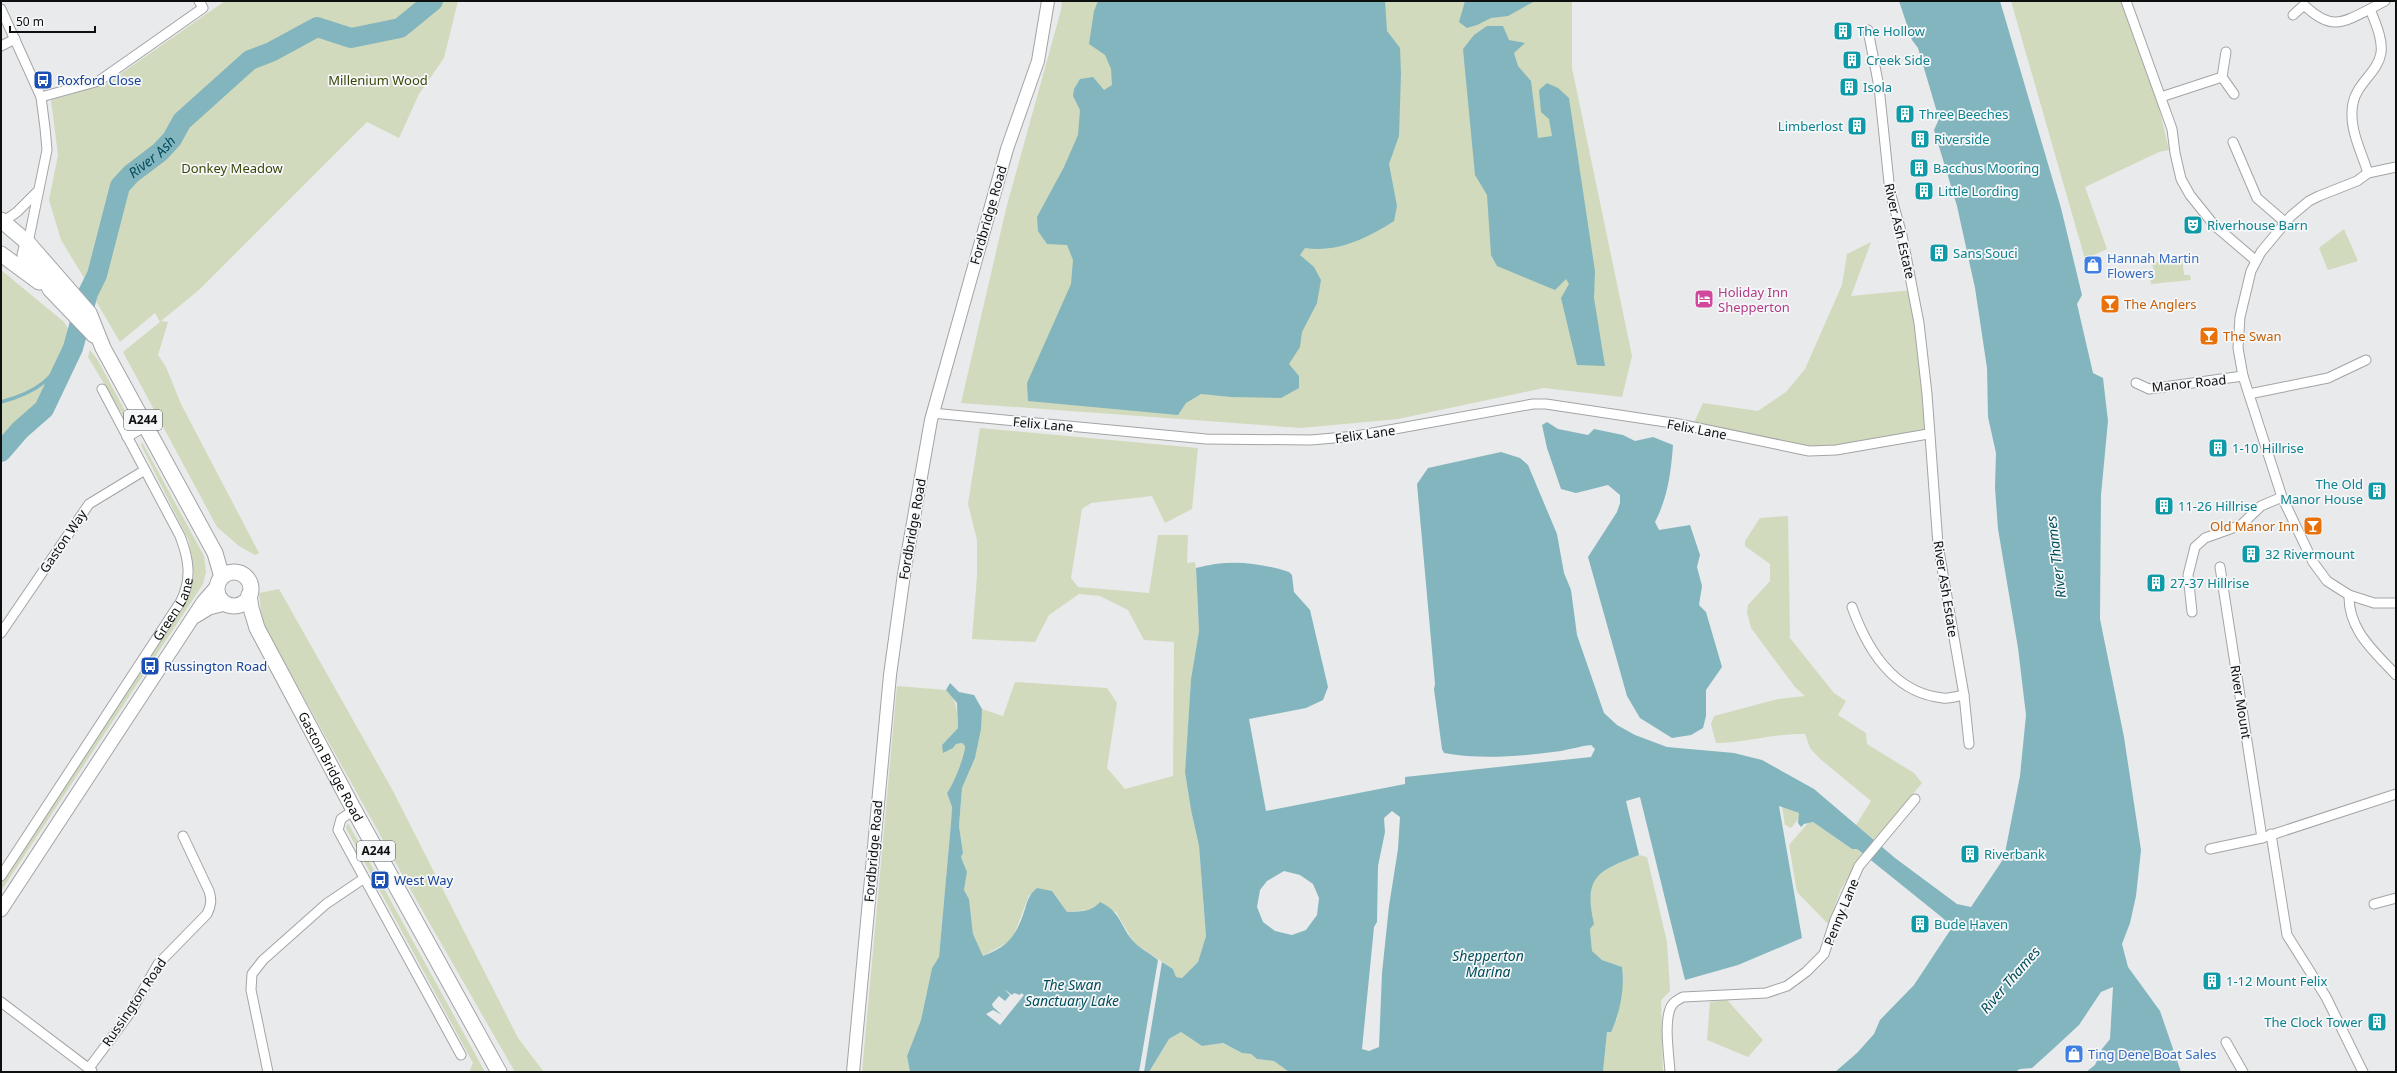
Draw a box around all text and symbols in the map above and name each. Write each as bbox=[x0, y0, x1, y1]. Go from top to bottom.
scale bar bbox=[10, 8, 95, 34]
text: 50 m bbox=[16, 13, 44, 30]
building icon: The Hollow bbox=[1832, 20, 1854, 42]
place label: The Hollow bbox=[1857, 22, 1926, 40]
building icon: Creek Side bbox=[1841, 49, 1863, 71]
place label: Creek Side bbox=[1866, 51, 1930, 69]
bus stop icon: Roxford Close bbox=[32, 69, 54, 91]
place label: Roxford Close bbox=[57, 71, 141, 89]
park label: Millenium Wood bbox=[328, 71, 428, 89]
building icon: Isola bbox=[1838, 76, 1860, 98]
place label: Isola bbox=[1863, 78, 1892, 96]
building icon: Three Beeches bbox=[1894, 103, 1916, 125]
place label: Three Beeches bbox=[1919, 105, 2008, 123]
building icon: Limberlost bbox=[1846, 115, 1868, 137]
place label: Limberlost bbox=[1778, 117, 1843, 135]
building icon: Riverside bbox=[1909, 128, 1931, 150]
place label: Riverside bbox=[1934, 130, 1990, 148]
water label: River Ash bbox=[124, 131, 179, 182]
building icon: Bacchus Mooring bbox=[1908, 157, 1930, 179]
park label: Donkey Meadow bbox=[181, 159, 284, 177]
place label: Bacchus Mooring bbox=[1933, 159, 2039, 177]
street label: Fordbridge Road bbox=[965, 163, 1011, 267]
building icon: Little Lording bbox=[1913, 180, 1935, 202]
street label: River Ash Estate bbox=[1880, 181, 1920, 281]
place label: Little Lording bbox=[1938, 182, 2019, 200]
theatre icon: Riverhouse Barn bbox=[2182, 214, 2204, 236]
place label: Riverhouse Barn bbox=[2207, 216, 2308, 234]
building icon: Sans Souci bbox=[1928, 242, 1950, 264]
place label: Sans Souci bbox=[1953, 244, 2018, 262]
place label: Hannah Martin Flowers bbox=[2107, 249, 2199, 282]
shop icon: Hannah Martin Flowers bbox=[2082, 254, 2104, 276]
place label: Holiday Inn Shepperton bbox=[1718, 283, 1790, 316]
hotel icon: Holiday Inn Shepperton bbox=[1693, 288, 1715, 310]
bar icon: The Anglers bbox=[2099, 293, 2121, 315]
place label: The Anglers bbox=[2124, 295, 2197, 313]
bar icon: The Swan bbox=[2198, 325, 2220, 347]
place label: The Swan bbox=[2223, 327, 2282, 345]
street label: Manor Road bbox=[2151, 370, 2227, 396]
road number: A244 bbox=[124, 410, 162, 430]
street label: Felix Lane bbox=[1012, 412, 1074, 436]
street label: Felix Lane bbox=[1666, 414, 1728, 444]
street label: Felix Lane bbox=[1334, 421, 1396, 447]
building icon: 1-10 Hillrise bbox=[2207, 437, 2229, 459]
place label: 1-10 Hillrise bbox=[2232, 439, 2304, 457]
place label: The Old Manor House bbox=[2280, 475, 2363, 508]
street label: Fordbridge Road bbox=[894, 477, 930, 581]
building icon: The Old Manor House bbox=[2366, 480, 2388, 502]
building icon: 11-26 Hillrise bbox=[2153, 495, 2175, 517]
place label: 11-26 Hillrise bbox=[2178, 497, 2257, 515]
street label: Gaston Way bbox=[35, 506, 91, 576]
water label: River Thames bbox=[2041, 515, 2070, 599]
bar icon: Old Manor Inn bbox=[2302, 515, 2324, 537]
place label: Old Manor Inn bbox=[2210, 517, 2299, 535]
street label: River Ash Estate bbox=[1929, 539, 1963, 639]
building icon: 32 Rivermount bbox=[2240, 543, 2262, 565]
place label: 32 Rivermount bbox=[2265, 545, 2355, 563]
building icon: 27-37 Hillrise bbox=[2145, 572, 2167, 594]
place label: 27-37 Hillrise bbox=[2170, 574, 2249, 592]
street label: Green Lane bbox=[148, 576, 197, 644]
bus stop icon: Russington Road bbox=[139, 655, 161, 677]
place label: Russington Road bbox=[164, 657, 267, 675]
street label: River Mount bbox=[2226, 664, 2256, 741]
street label: Gaston Bridge Road bbox=[294, 708, 368, 825]
street label: Fordbridge Road bbox=[860, 799, 886, 903]
road number: A244 bbox=[357, 841, 395, 861]
building icon: Riverbank bbox=[1959, 843, 1981, 865]
place label: Riverbank bbox=[1984, 845, 2045, 863]
bus stop icon: West Way bbox=[369, 869, 391, 891]
place label: West Way bbox=[394, 871, 454, 889]
street label: Penny Lane bbox=[1819, 876, 1863, 948]
building icon: Bude Haven bbox=[1909, 913, 1931, 935]
place label: Bude Haven bbox=[1934, 915, 2008, 933]
water label: River Thames bbox=[1975, 942, 2044, 1017]
water label: Shepperton Marina bbox=[1452, 946, 1524, 981]
street label: Russington Road bbox=[98, 954, 170, 1050]
building icon: 1-12 Mount Felix bbox=[2201, 970, 2223, 992]
place label: 1-12 Mount Felix bbox=[2226, 972, 2327, 990]
water label: The Swan Sanctuary Lake bbox=[1025, 975, 1119, 1010]
building icon: The Clock Tower bbox=[2366, 1011, 2388, 1033]
place label: The Clock Tower bbox=[2264, 1013, 2364, 1031]
shop icon: Ting Dene Boat Sales bbox=[2063, 1043, 2085, 1065]
place label: Ting Dene Boat Sales bbox=[2088, 1045, 2217, 1063]

